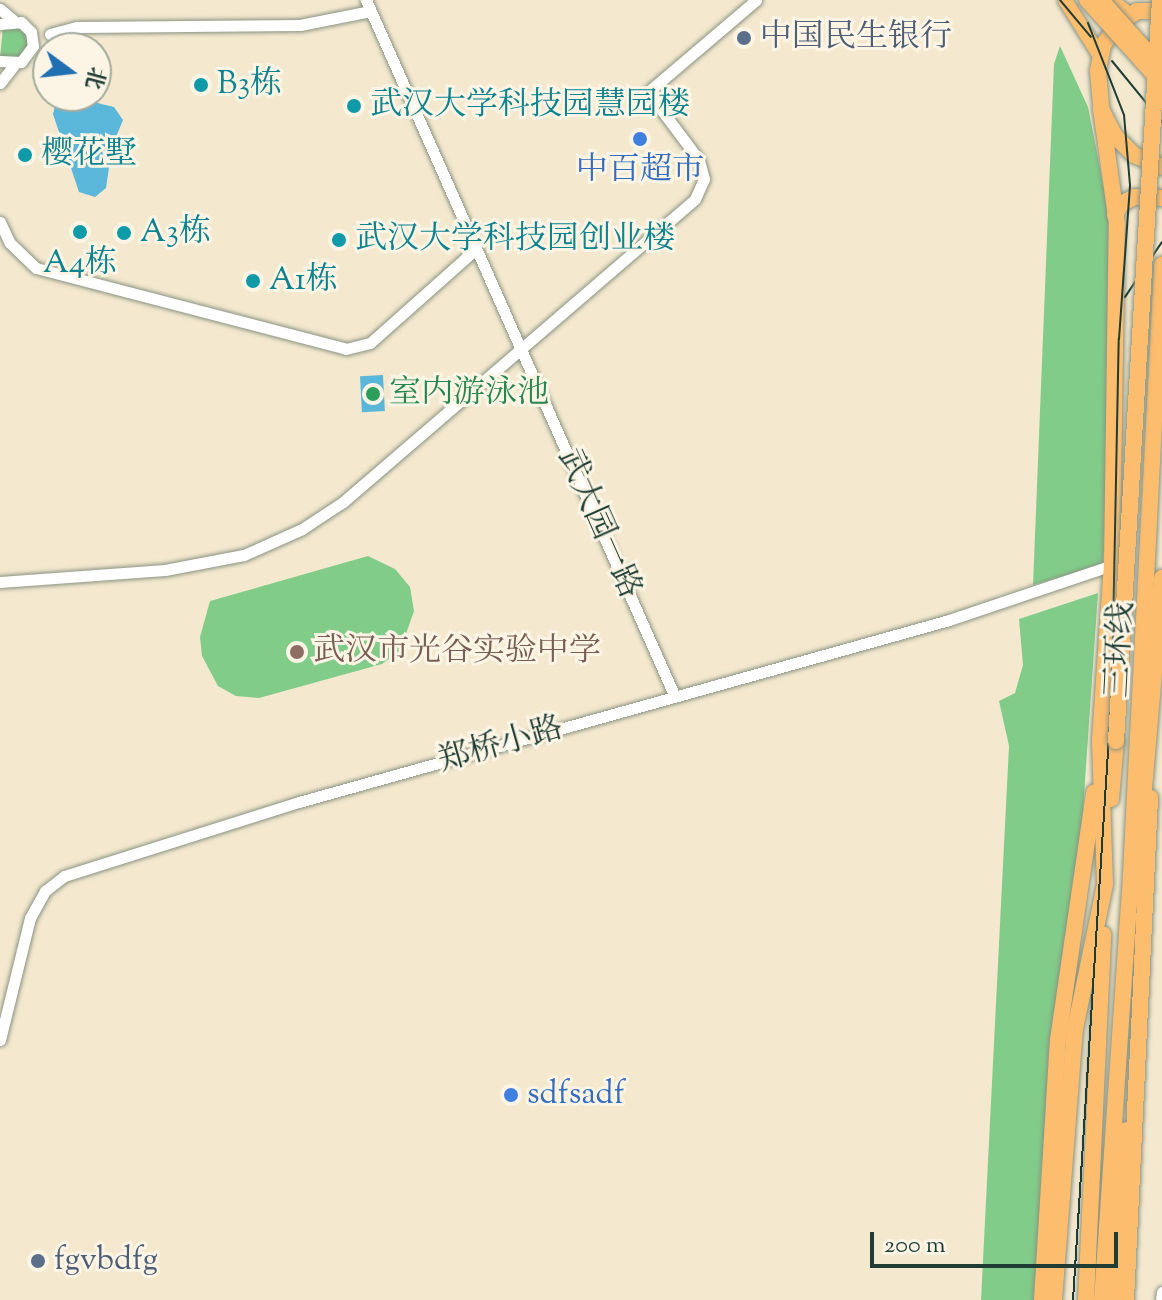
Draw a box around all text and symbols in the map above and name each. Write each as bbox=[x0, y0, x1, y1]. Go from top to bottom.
place label: 中国民生银行 bbox=[760, 19, 952, 57]
marker: 中国民生银行 bbox=[735, 29, 753, 47]
north arrow bbox=[32, 32, 112, 112]
text: 北 bbox=[75, 63, 112, 92]
place label: B3栋 bbox=[217, 66, 282, 104]
marker: B3栋 bbox=[192, 76, 210, 94]
place label: 武汉大学科技园慧园楼 bbox=[370, 87, 690, 125]
marker: 武汉大学科技园慧园楼 bbox=[345, 97, 363, 115]
marker: 中百超市 bbox=[631, 130, 649, 148]
place label: 樱花墅 bbox=[41, 136, 137, 174]
marker: 樱花墅 bbox=[16, 146, 34, 164]
place label: 中百超市 bbox=[576, 152, 704, 190]
place label: A3栋 bbox=[140, 214, 211, 252]
place label: 武汉大学科技园创业楼 bbox=[355, 221, 675, 259]
marker: A4栋 bbox=[71, 223, 89, 241]
marker: A3栋 bbox=[115, 224, 133, 242]
marker: 武汉大学科技园创业楼 bbox=[330, 231, 348, 249]
place label: A4栋 bbox=[43, 245, 117, 283]
place label: A1栋 bbox=[269, 262, 338, 300]
marker: A1栋 bbox=[244, 272, 262, 290]
place label: 室内游泳池 bbox=[389, 375, 549, 413]
marker: 室内游泳池 bbox=[364, 385, 382, 403]
street label: 武大园一路 bbox=[548, 443, 648, 605]
street label: 三环线 bbox=[1099, 601, 1143, 699]
place label: 武汉市光谷实验中学 bbox=[313, 633, 601, 671]
marker: 武汉市光谷实验中学 bbox=[288, 643, 306, 661]
street label: 郑桥小路 bbox=[434, 710, 568, 782]
place label: sdfsadf bbox=[527, 1076, 625, 1114]
marker: sdfsadf bbox=[502, 1086, 520, 1104]
scale bar bbox=[874, 1216, 1122, 1266]
text: 200 m bbox=[884, 1229, 946, 1263]
place label: fgvbdfg bbox=[54, 1242, 158, 1280]
marker: fgvbdfg bbox=[29, 1252, 47, 1270]

